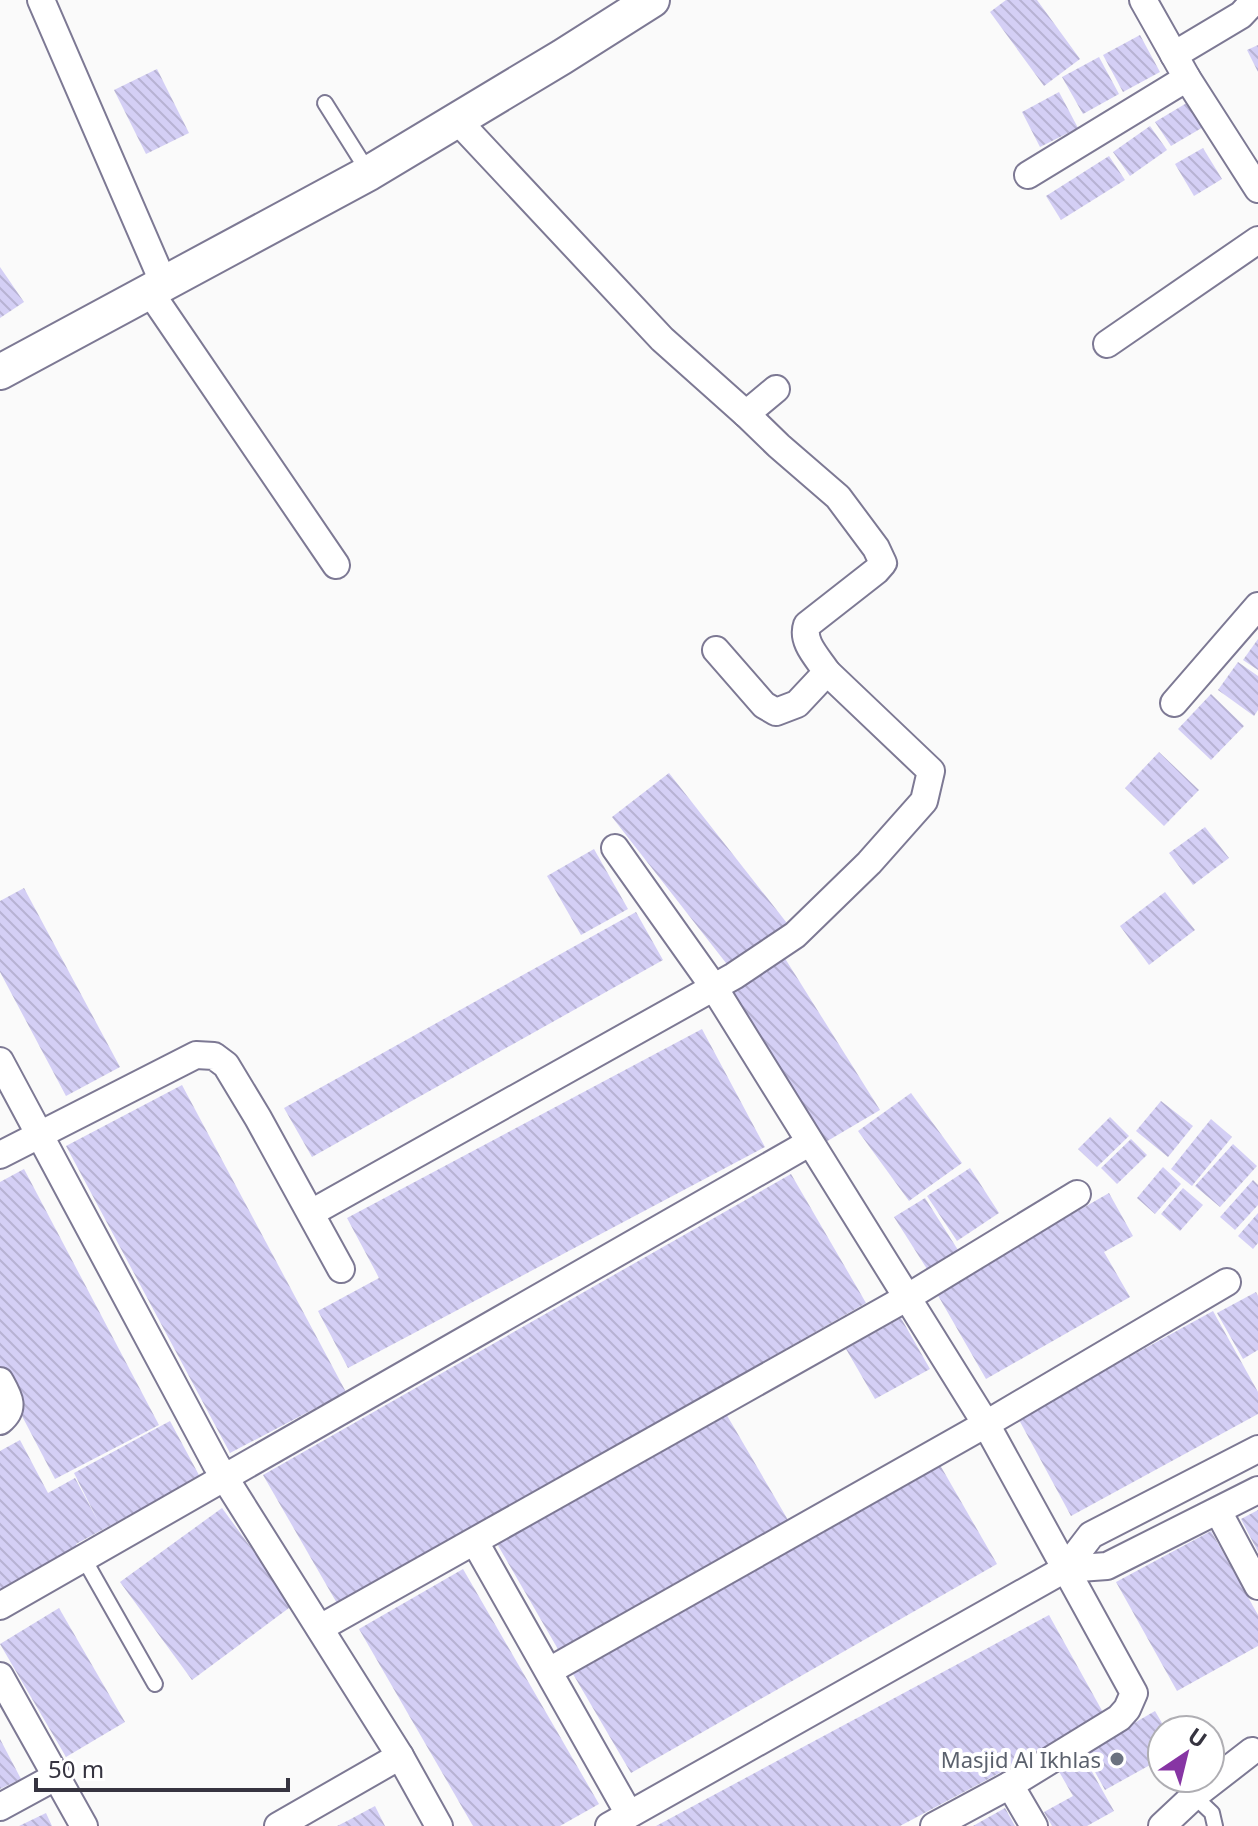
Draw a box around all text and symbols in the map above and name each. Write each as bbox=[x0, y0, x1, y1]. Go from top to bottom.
north arrow bbox=[1146, 1714, 1226, 1794]
text: U bbox=[1183, 1720, 1213, 1754]
scale bar bbox=[36, 1742, 288, 1792]
place label: Masjid Al Ikhlas bbox=[941, 1744, 1101, 1774]
marker: Masjid Al Ikhlas bbox=[1108, 1750, 1126, 1768]
text: 50 m bbox=[48, 1752, 104, 1785]

